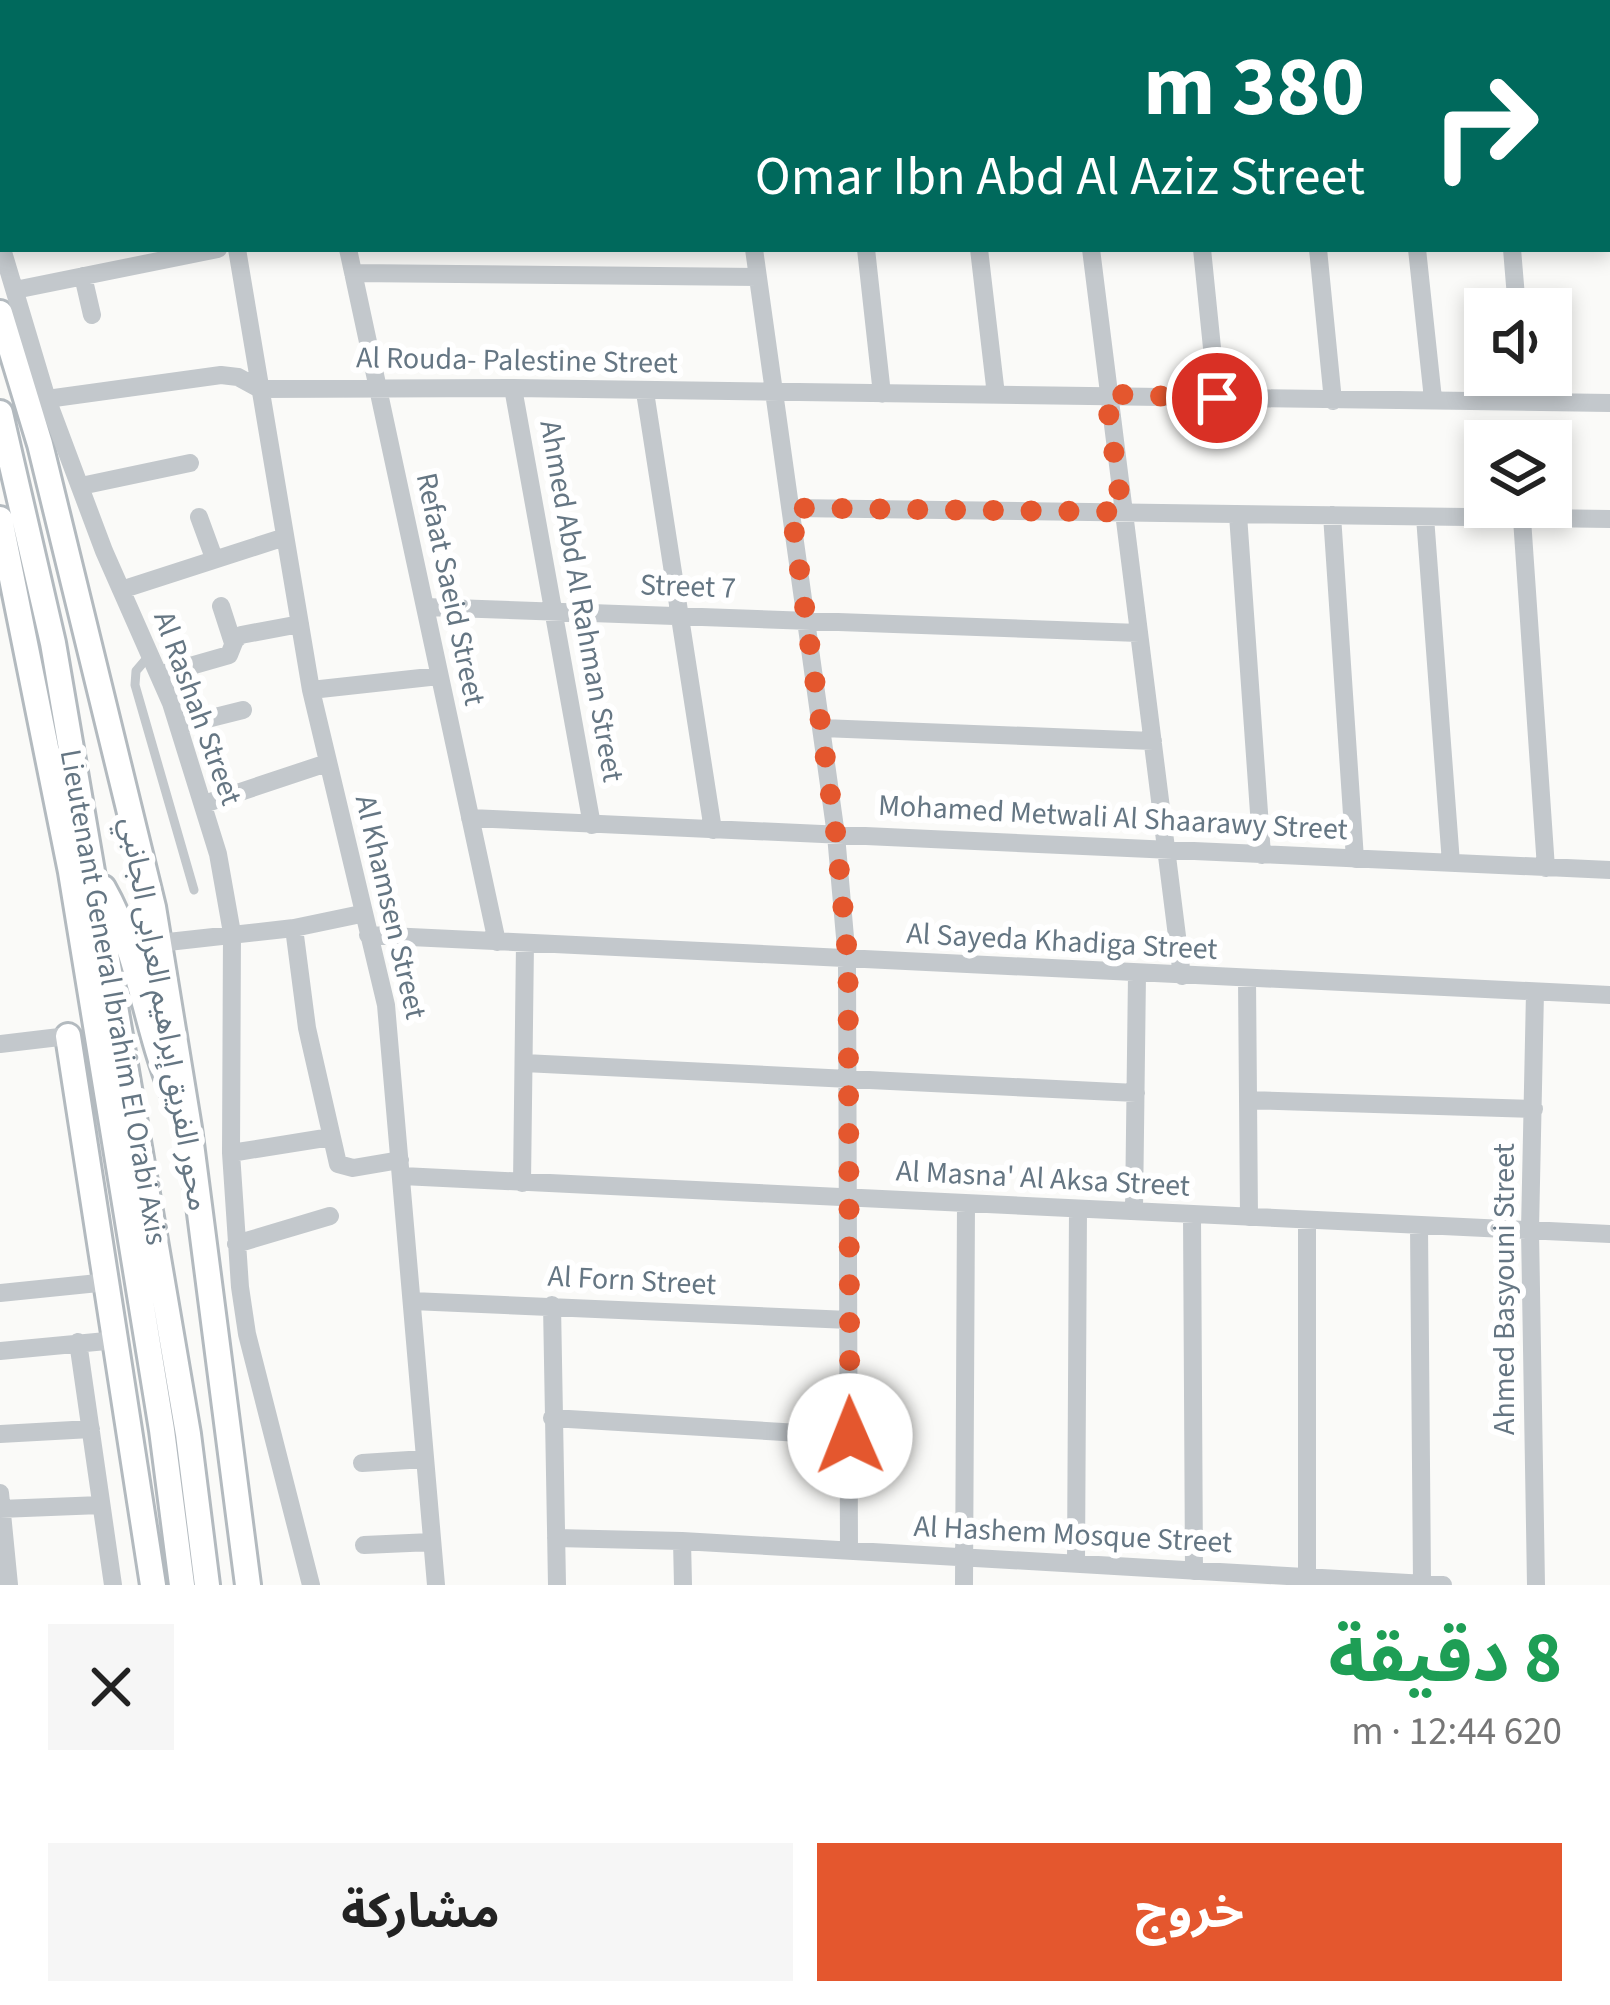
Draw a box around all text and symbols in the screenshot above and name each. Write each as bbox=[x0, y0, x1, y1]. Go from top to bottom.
text: 380 m bbox=[1143, 28, 1365, 148]
icon: right bbox=[1407, 48, 1563, 204]
text: Omar Ibn Abd Al Aziz Street bbox=[755, 139, 1365, 216]
map controls bbox=[1464, 288, 1572, 528]
button: sound bbox=[1464, 288, 1572, 396]
street label: Al Rouda- Palestine Street bbox=[356, 336, 678, 385]
pin bbox=[1166, 347, 1268, 449]
icon: arrive bbox=[1184, 365, 1250, 431]
street label: Ahmed Abd Al Rahman Street bbox=[529, 417, 634, 785]
button: layers bbox=[1464, 420, 1572, 528]
street label: Refaat Saeid Street bbox=[405, 469, 496, 709]
street label: Street 7 bbox=[639, 563, 737, 610]
street label: Al Rashah Street bbox=[143, 605, 253, 811]
street label: Lieutenant General Ibrahim El Orabi Axis bbox=[49, 746, 178, 1248]
street label: Mohamed Metwali Al Shaarawy Street bbox=[877, 784, 1349, 851]
street label: Al Khamsen Street bbox=[344, 791, 437, 1023]
street label: محور الفريق إبراهيم العرابى الجانبي bbox=[108, 814, 220, 1214]
street label: Al Sayeda Khadiga Street bbox=[905, 912, 1219, 971]
street label: Ahmed Basyouni Street bbox=[1483, 1143, 1526, 1435]
street label: Al Masna' Al Aksa Street bbox=[895, 1149, 1191, 1208]
street label: Al Forn Street bbox=[547, 1255, 717, 1306]
position arrow bbox=[787, 1373, 913, 1499]
street label: Al Hashem Mosque Street bbox=[913, 1505, 1233, 1564]
text: 8 دقيقة bbox=[1328, 1607, 1562, 1710]
button: close bbox=[48, 1624, 174, 1750]
text: 620 m · 12:44 bbox=[1351, 1704, 1562, 1760]
button: مشاركة bbox=[48, 1843, 793, 1981]
button: خروج bbox=[817, 1843, 1562, 1981]

